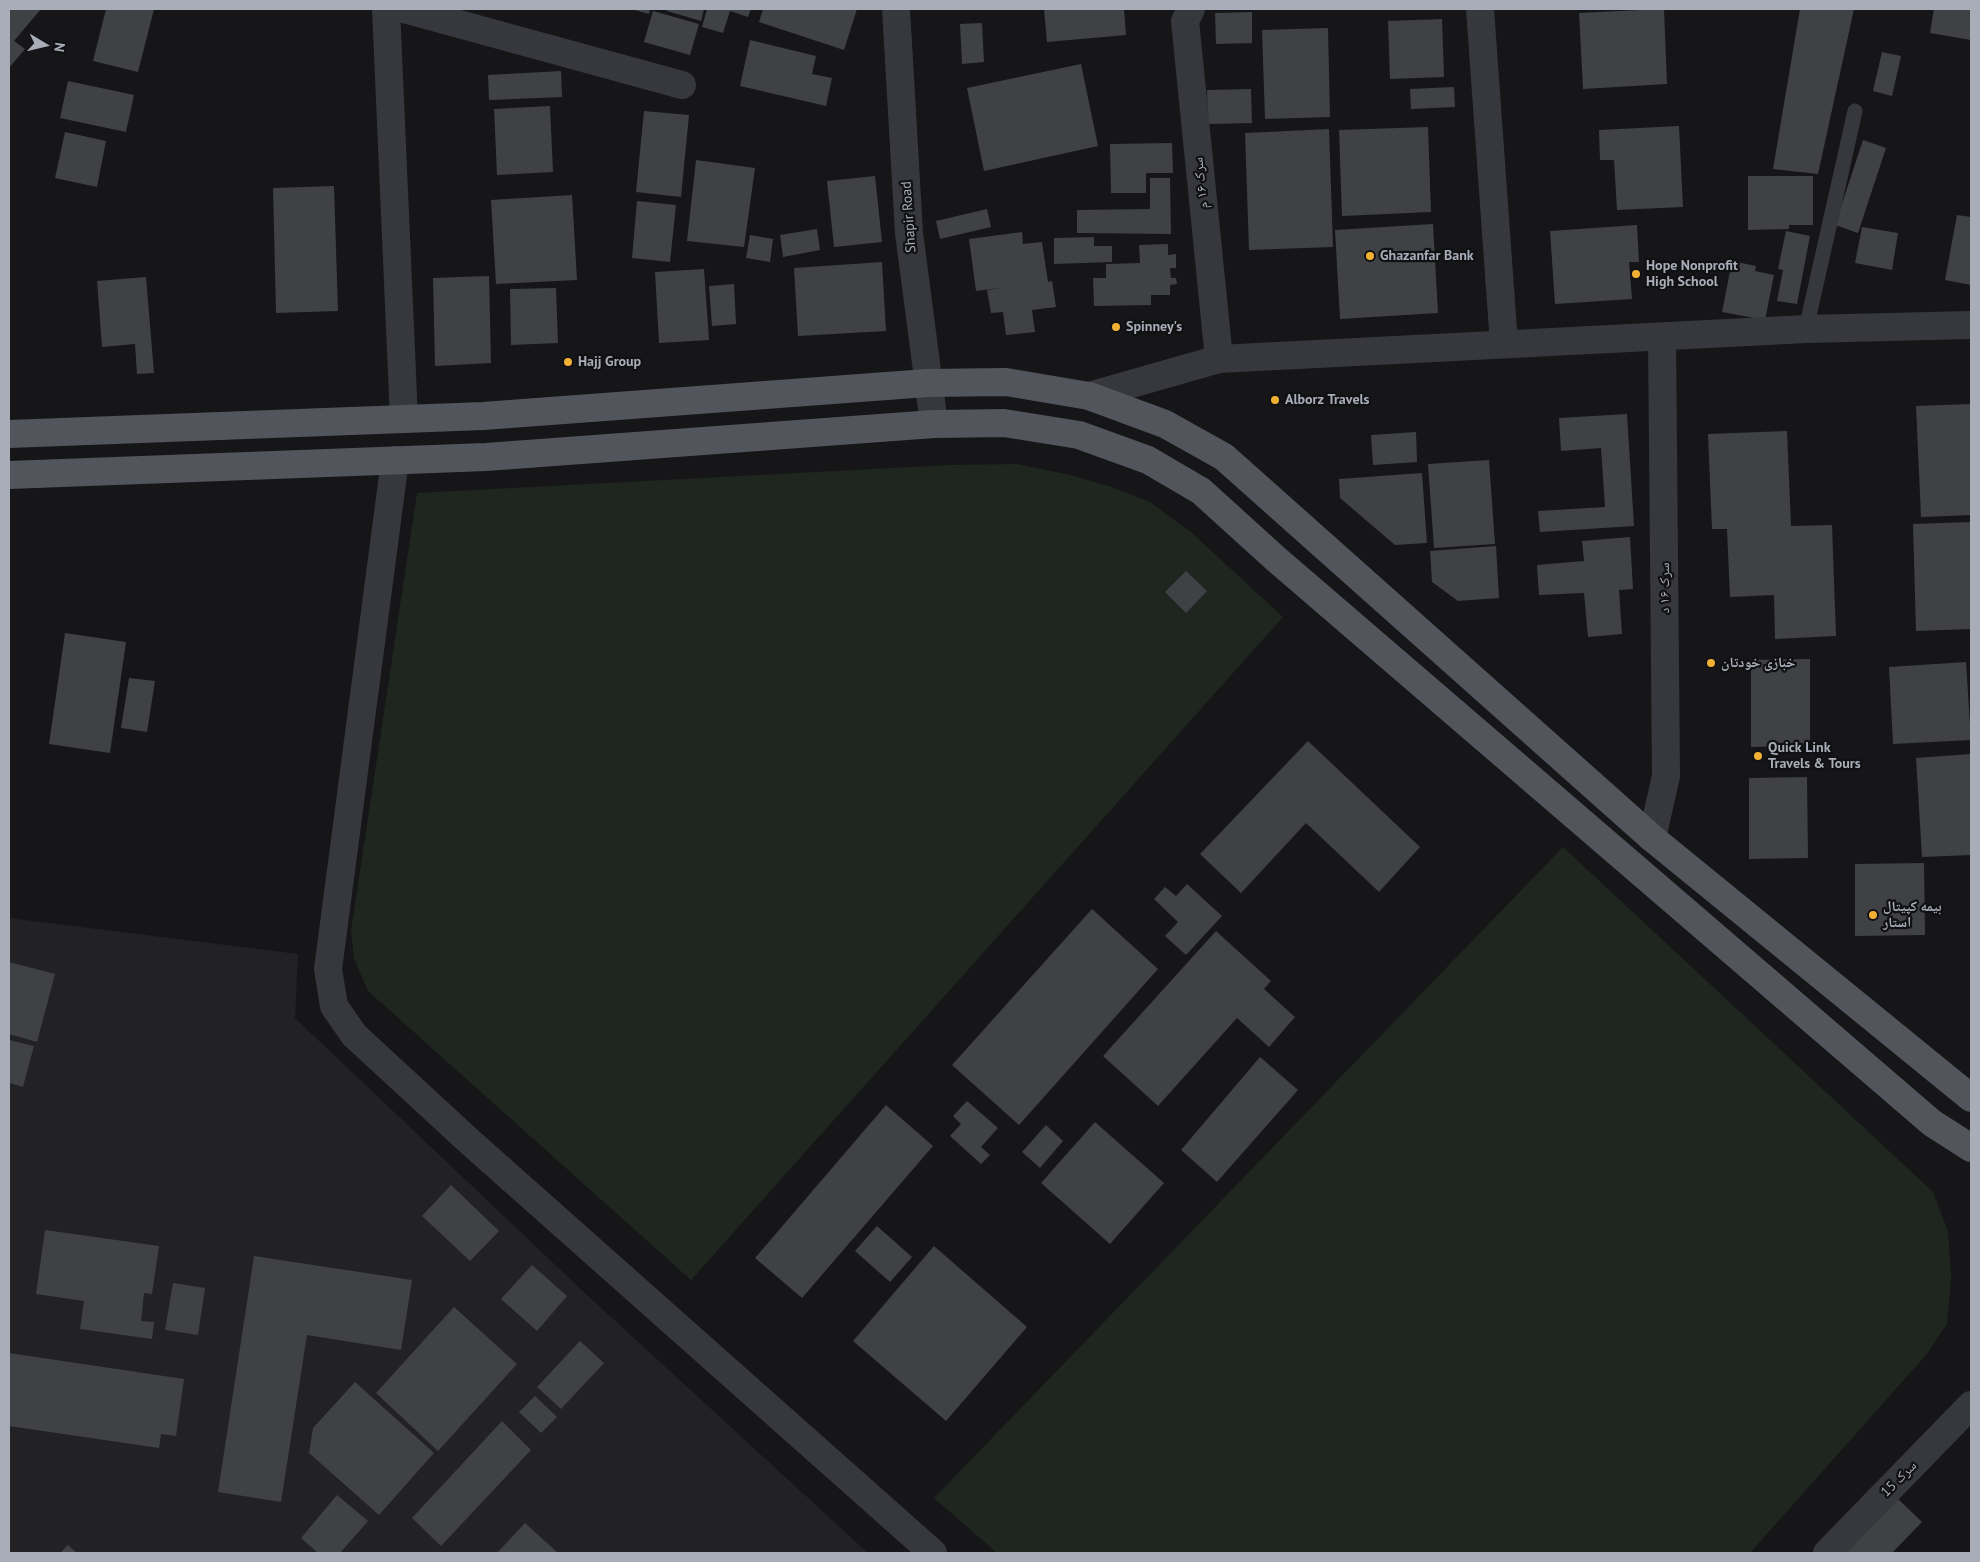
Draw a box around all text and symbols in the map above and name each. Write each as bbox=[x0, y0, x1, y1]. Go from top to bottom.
north arrow bbox=[20, 20, 70, 70]
text: N bbox=[50, 41, 69, 53]
street label: سرک ۱۶ م bbox=[1190, 156, 1212, 210]
street label: Shapir Road bbox=[898, 181, 920, 253]
place label: Ghazanfar Bank bbox=[1380, 248, 1474, 264]
marker: Ghazanfar Bank bbox=[1364, 250, 1376, 262]
place label: Hope Nonprofit High School bbox=[1646, 258, 1738, 290]
marker: Hope Nonprofit High School bbox=[1630, 268, 1642, 280]
place label: Spinney's bbox=[1126, 319, 1182, 335]
marker: Spinney's bbox=[1110, 321, 1122, 333]
place label: Hajj Group bbox=[578, 354, 641, 370]
marker: Hajj Group bbox=[562, 356, 574, 368]
place label: Alborz Travels bbox=[1285, 392, 1370, 408]
marker: Alborz Travels bbox=[1269, 394, 1281, 406]
street label: سرک ۱۶ د bbox=[1657, 563, 1673, 613]
place label: خبازی خودتان bbox=[1721, 655, 1795, 671]
marker: خبازی خودتان bbox=[1705, 657, 1717, 669]
place label: Quick Link Travels & Tours bbox=[1768, 740, 1861, 772]
marker: Quick Link Travels & Tours bbox=[1752, 750, 1764, 762]
place label: بیمه کپیتال استار bbox=[1883, 899, 1942, 932]
marker: بیمه کپیتال استار bbox=[1867, 909, 1879, 921]
street label: سرک 15 bbox=[1878, 1458, 1920, 1500]

